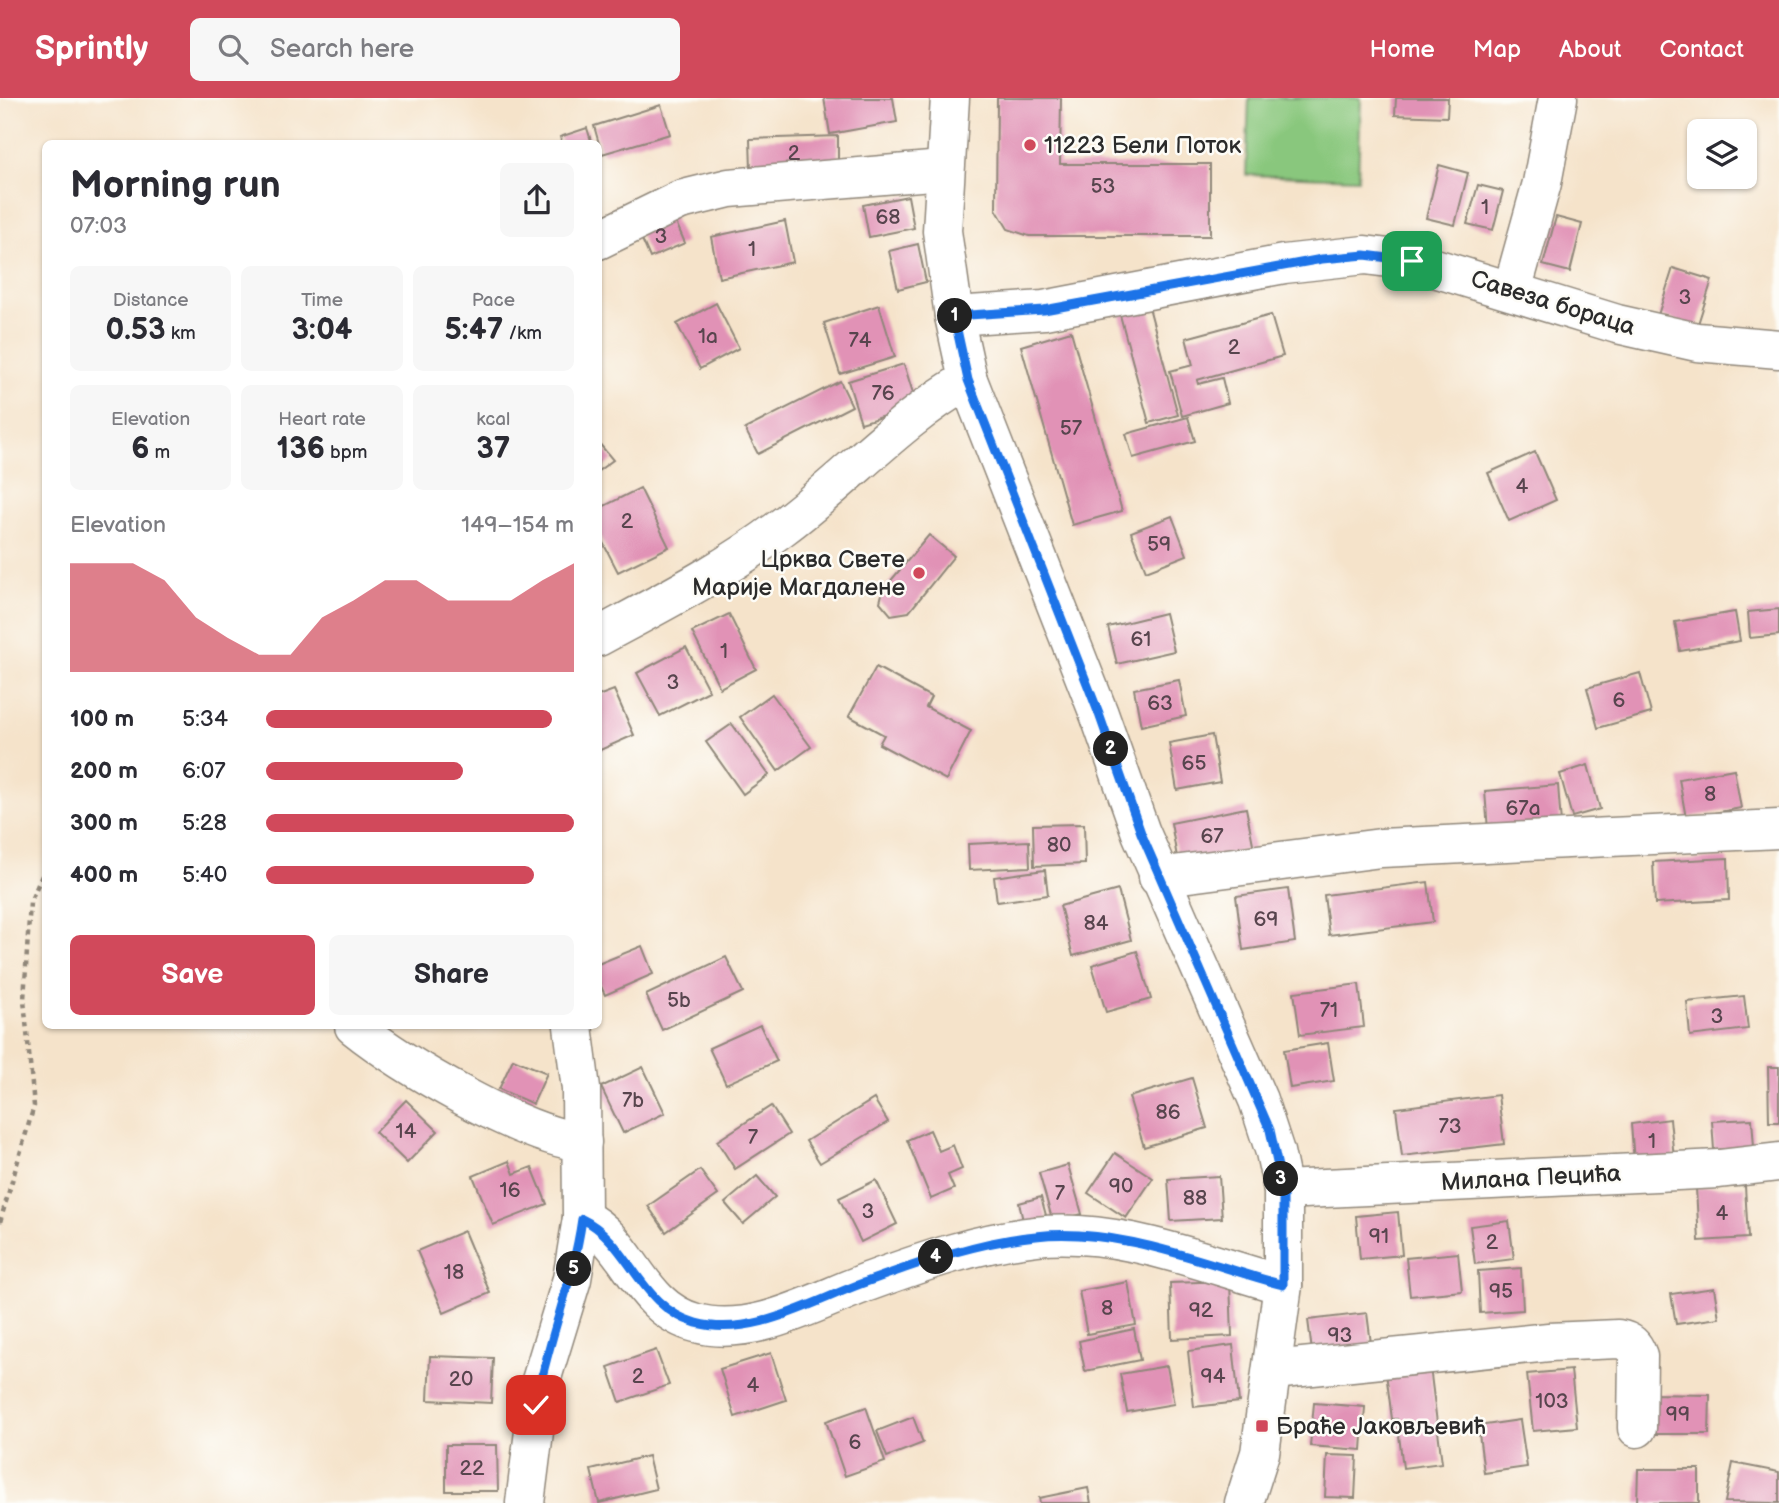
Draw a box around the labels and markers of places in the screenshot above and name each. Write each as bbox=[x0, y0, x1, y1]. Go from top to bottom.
place label: 11223 Бели Поток bbox=[1044, 131, 1241, 160]
marker: 11223 Бели Поток bbox=[1022, 137, 1038, 153]
pin bbox=[1382, 231, 1442, 291]
pin: 1 bbox=[937, 298, 972, 333]
place label: Црква Свете Марије Магдалене bbox=[692, 545, 905, 602]
marker: Црква Свете Марије Магдалене bbox=[911, 565, 927, 581]
pin: 2 bbox=[1094, 732, 1128, 766]
pin: 3 bbox=[1264, 1162, 1298, 1196]
pin: 4 bbox=[918, 1240, 954, 1274]
pin: 5 bbox=[556, 1252, 592, 1286]
pin bbox=[506, 1375, 566, 1435]
place label: Браће Јаковљевић bbox=[1276, 1412, 1486, 1441]
marker: Браће Јаковљевић bbox=[1254, 1418, 1270, 1434]

